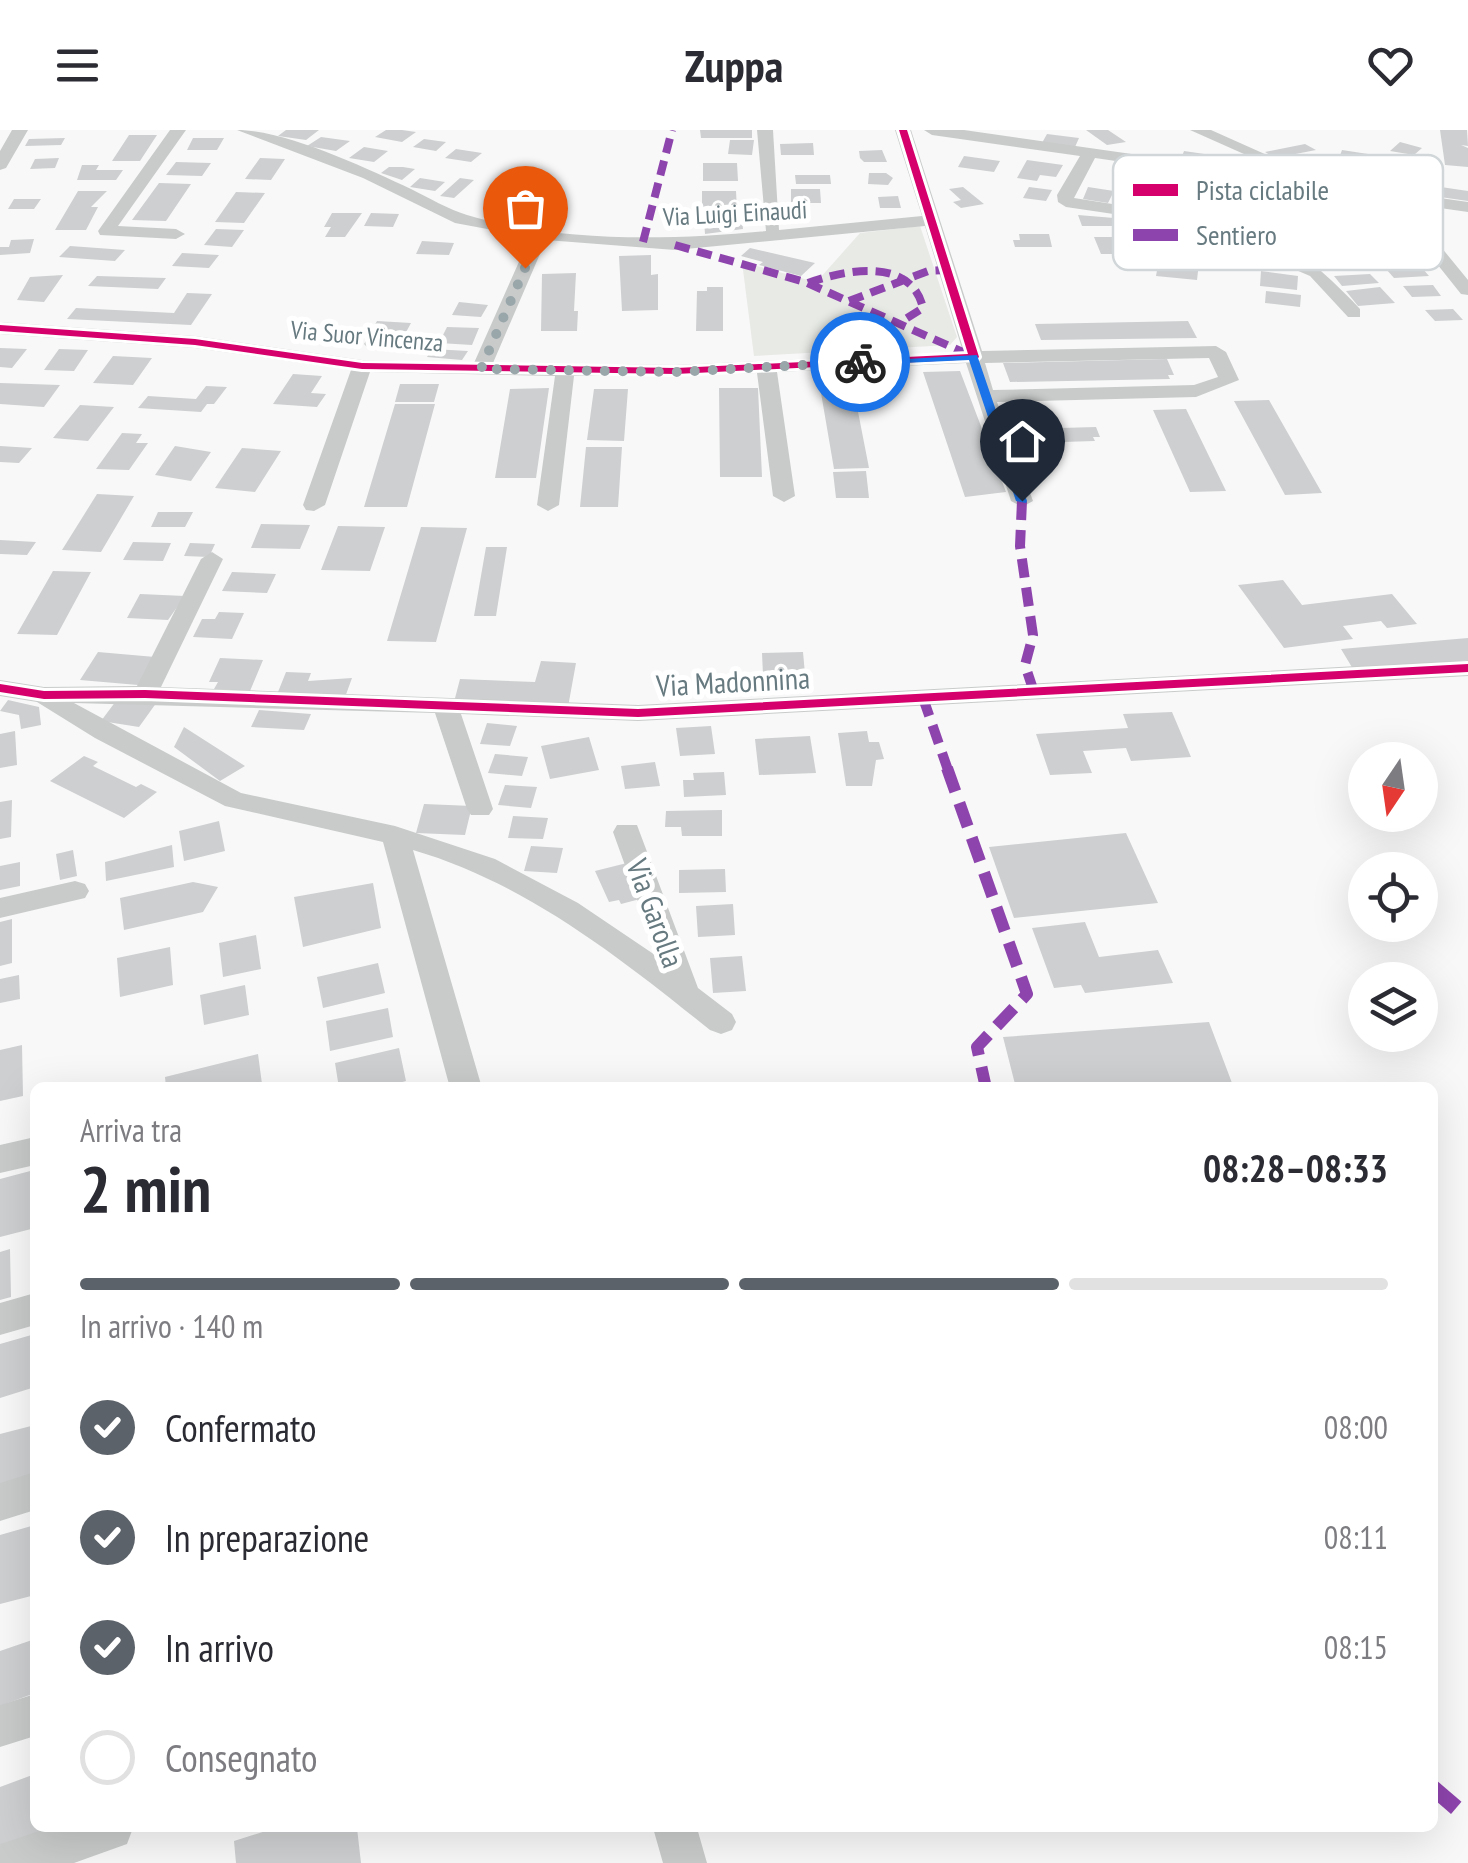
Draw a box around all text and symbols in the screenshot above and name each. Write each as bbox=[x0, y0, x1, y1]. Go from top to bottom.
text: Zuppa bbox=[685, 36, 783, 94]
icon: menu bbox=[50, 38, 105, 93]
icon: heart bbox=[1363, 38, 1418, 93]
legend bbox=[1113, 155, 1443, 270]
pin bbox=[483, 166, 568, 269]
text: Pista ciclabile bbox=[1196, 171, 1329, 208]
icon: bag bbox=[498, 181, 553, 236]
street label: Via Luigi Einaudi bbox=[661, 193, 808, 233]
text: Sentiero bbox=[1196, 216, 1277, 253]
courier bbox=[810, 312, 910, 412]
street label: Via Suor Vincenza bbox=[288, 313, 445, 359]
icon: bike bbox=[833, 335, 888, 390]
pin bbox=[980, 399, 1065, 502]
icon: home bbox=[995, 414, 1050, 469]
street label: Via Madonnina bbox=[654, 658, 811, 705]
north arrow bbox=[1348, 742, 1438, 832]
map controls bbox=[1348, 742, 1438, 1052]
street label: Via Garolla bbox=[618, 852, 694, 973]
button: locate bbox=[1348, 852, 1438, 942]
button: layers bbox=[1348, 962, 1438, 1052]
text: Arriva tra bbox=[80, 1109, 182, 1151]
text: 08:28–08:33 bbox=[1203, 1143, 1388, 1192]
text: 2 min bbox=[80, 1146, 211, 1230]
text: In arrivo · 140 m bbox=[80, 1305, 263, 1347]
icon: check bbox=[80, 1400, 135, 1455]
text: Confermato bbox=[165, 1403, 317, 1452]
text: 08:00 bbox=[1324, 1406, 1388, 1448]
icon: check bbox=[80, 1510, 135, 1565]
text: In preparazione bbox=[165, 1513, 369, 1562]
text: 08:11 bbox=[1324, 1516, 1388, 1558]
icon: check bbox=[80, 1620, 135, 1675]
text: In arrivo bbox=[165, 1623, 274, 1672]
text: 08:15 bbox=[1324, 1626, 1388, 1668]
text: Consegnato bbox=[165, 1733, 318, 1782]

